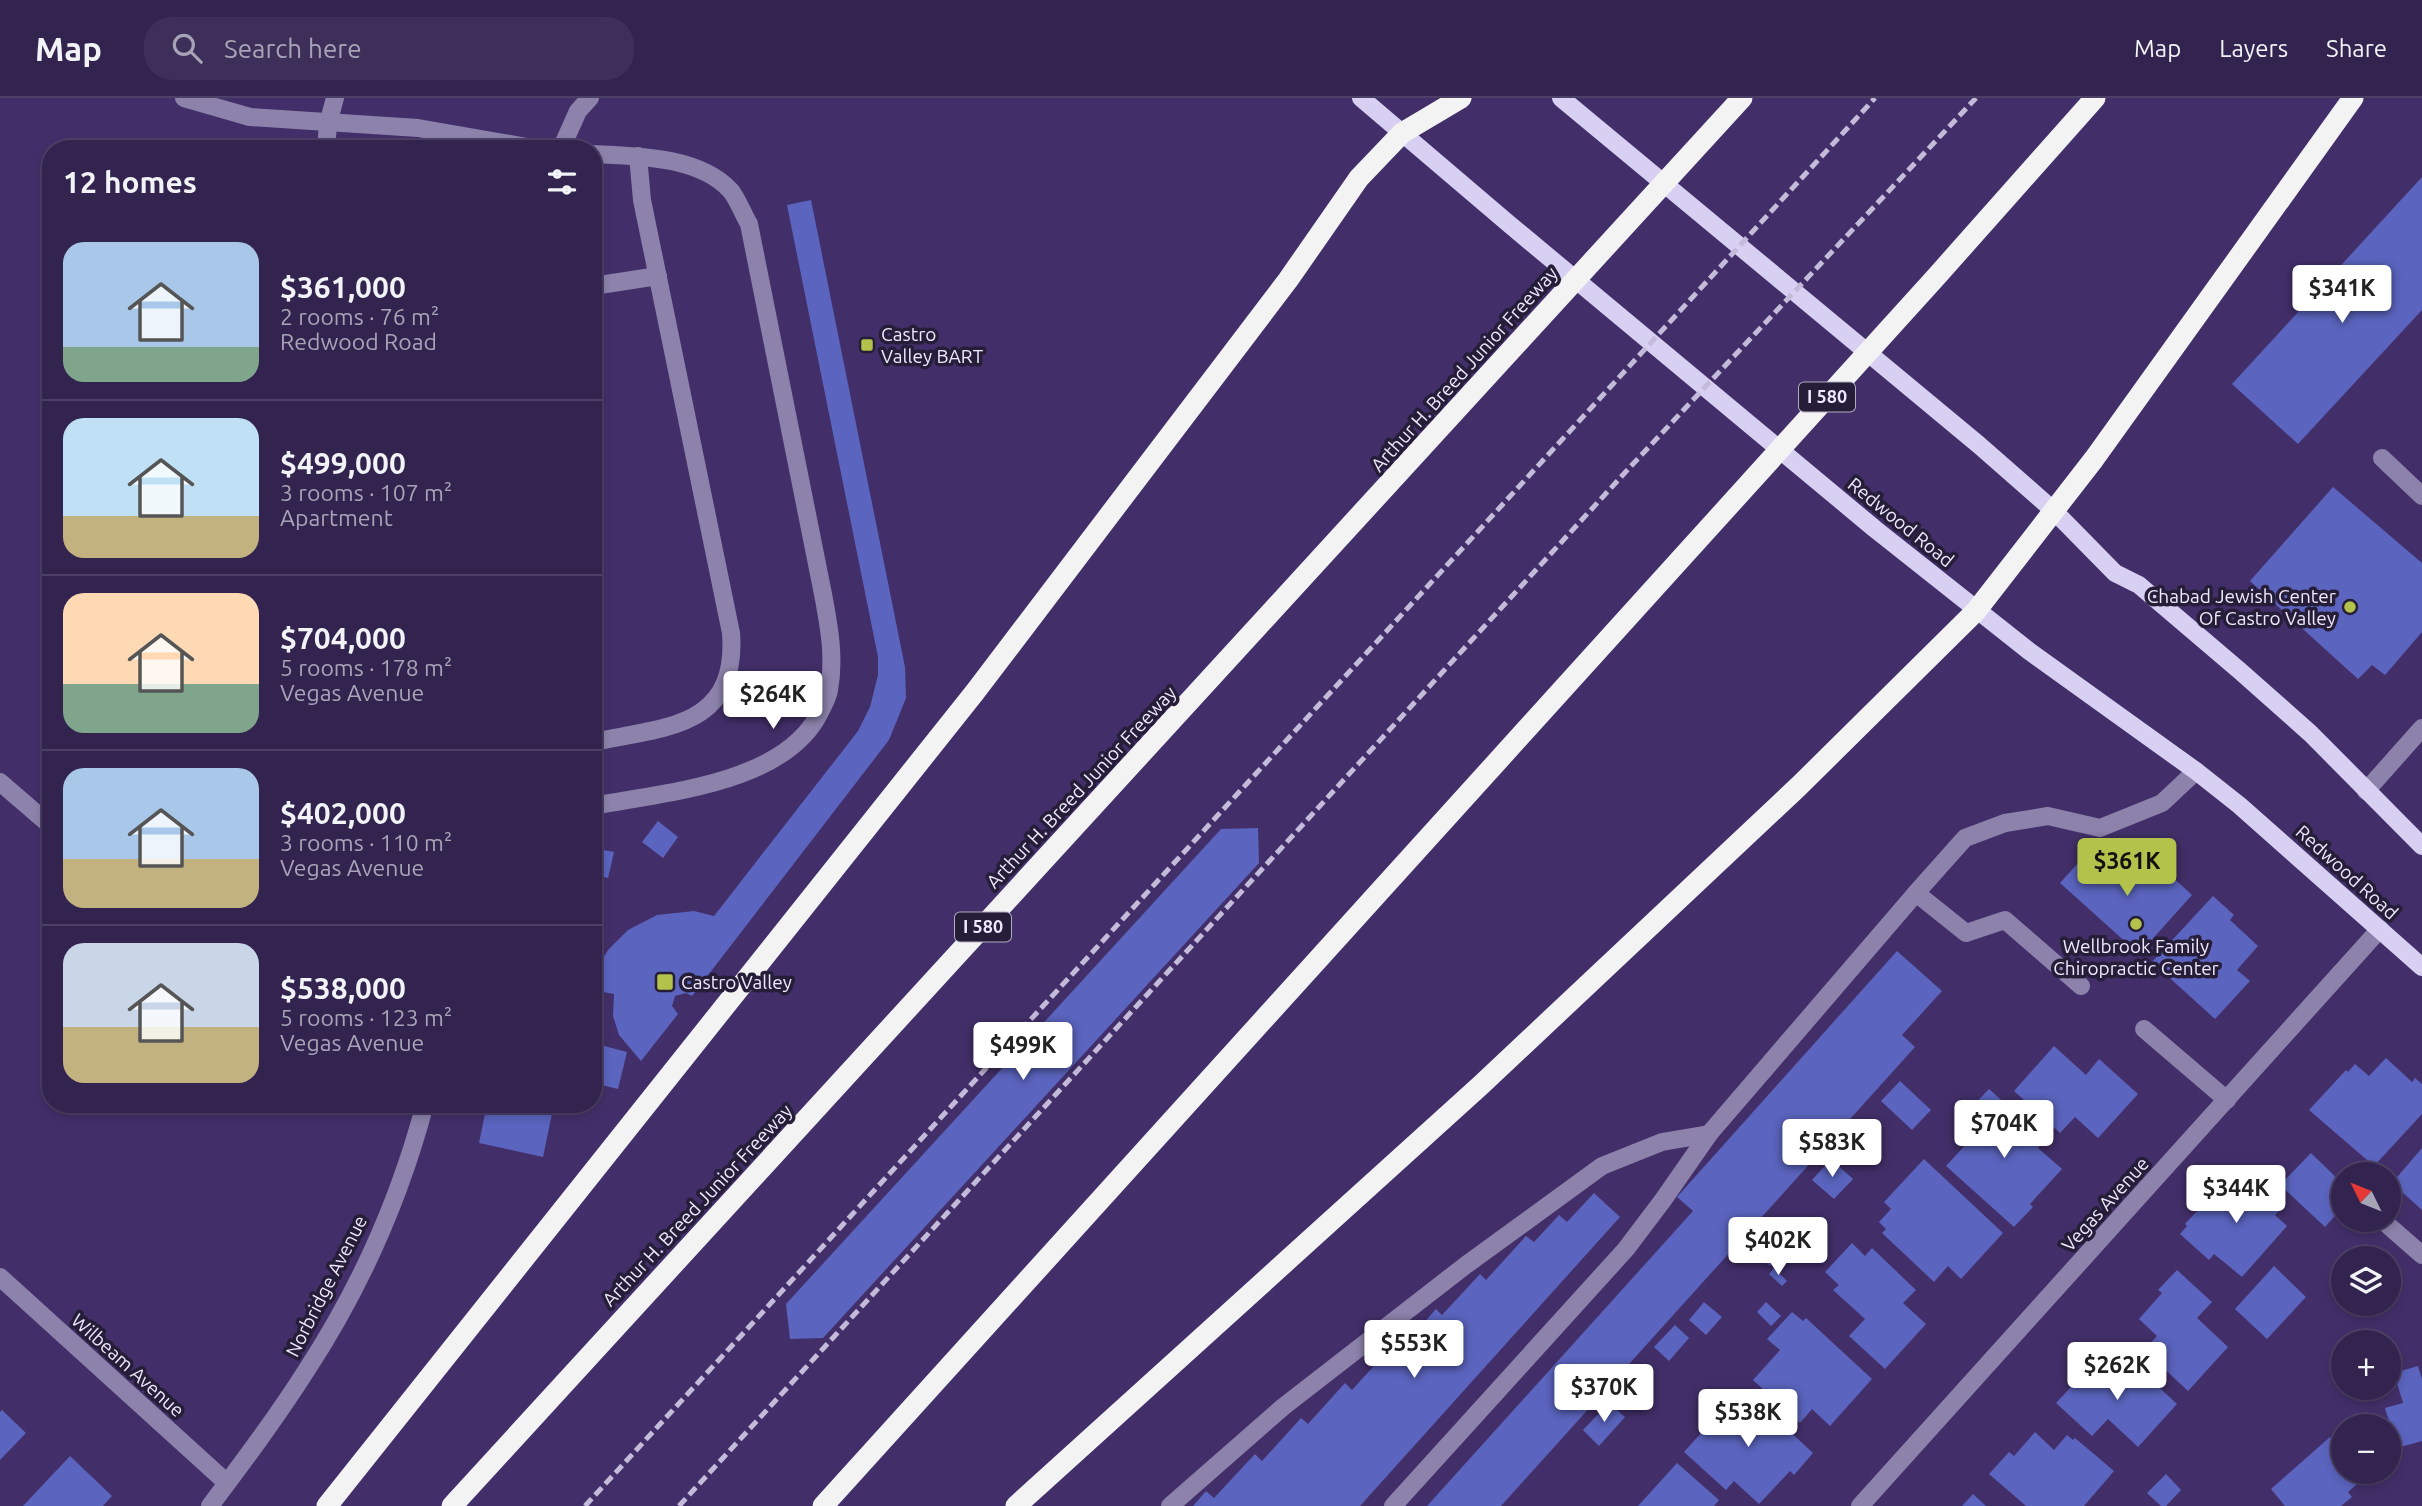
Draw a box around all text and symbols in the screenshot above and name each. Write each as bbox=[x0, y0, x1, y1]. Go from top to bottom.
search box bbox=[144, 17, 634, 80]
icon: search bbox=[168, 29, 206, 67]
text: Map bbox=[35, 30, 102, 67]
text: Search here bbox=[224, 34, 362, 63]
text: Map bbox=[2134, 35, 2181, 62]
text: Layers bbox=[2219, 35, 2288, 62]
text: Share bbox=[2326, 35, 2387, 62]
icon: filters bbox=[543, 163, 581, 201]
text: 12 homes bbox=[63, 165, 197, 199]
street label: Arthur H. Breed Junior Freeway bbox=[1366, 262, 1562, 476]
pin: $341K bbox=[2293, 266, 2391, 325]
icon: home bbox=[119, 270, 203, 354]
text: $361,000 bbox=[280, 270, 406, 304]
text: $341K bbox=[2308, 275, 2376, 300]
text: 2 rooms · 76 m² bbox=[280, 304, 439, 329]
place label: Castro Valley BART bbox=[881, 323, 984, 367]
text: Redwood Road bbox=[280, 329, 437, 354]
marker: Castro Valley BART bbox=[859, 337, 875, 353]
road number: I 580 bbox=[1799, 382, 1855, 412]
icon: home bbox=[119, 446, 203, 530]
text: $499,000 bbox=[280, 446, 406, 480]
street label: Redwood Road bbox=[1844, 473, 1958, 571]
text: 3 rooms · 107 m² bbox=[280, 480, 452, 505]
text: Apartment bbox=[280, 505, 393, 530]
place label: Chabad Jewish Center Of Castro Valley bbox=[2147, 585, 2336, 629]
marker: Chabad Jewish Center Of Castro Valley bbox=[2342, 599, 2358, 615]
icon: home bbox=[119, 621, 203, 705]
text: $704,000 bbox=[280, 621, 406, 655]
text: 5 rooms · 178 m² bbox=[280, 655, 452, 680]
pin: $264K bbox=[724, 672, 822, 731]
text: Vegas Avenue bbox=[280, 680, 424, 705]
text: $264K bbox=[739, 681, 807, 706]
street label: Arthur H. Breed Junior Freeway bbox=[982, 681, 1180, 893]
icon: home bbox=[119, 796, 203, 880]
text: $402,000 bbox=[280, 796, 406, 830]
street label: Redwood Road bbox=[2291, 820, 2403, 924]
text: 3 rooms · 110 m² bbox=[280, 830, 452, 855]
pin: $361K bbox=[2078, 838, 2176, 898]
text: $361K bbox=[2093, 848, 2161, 873]
text: Vegas Avenue bbox=[280, 855, 424, 880]
road number: I 580 bbox=[955, 912, 1011, 942]
marker: Wellbrook Family Chiropractic Center bbox=[2128, 916, 2144, 932]
place label: Wellbrook Family Chiropractic Center bbox=[2053, 935, 2219, 979]
icon: home bbox=[119, 971, 203, 1055]
text: $538,000 bbox=[280, 971, 406, 1005]
place label: Castro Valley bbox=[681, 971, 792, 993]
marker: Castro Valley bbox=[655, 972, 675, 992]
text: 5 rooms · 123 m² bbox=[280, 1005, 452, 1030]
pin: $499K bbox=[974, 1023, 1072, 1082]
text: Vegas Avenue bbox=[280, 1030, 424, 1055]
text: $499K bbox=[989, 1032, 1057, 1057]
street label: Arthur H. Breed Junior Freeway bbox=[598, 1099, 796, 1311]
pin: $704K bbox=[1955, 1100, 2053, 1160]
text: $704K bbox=[1970, 1110, 2038, 1135]
pin: $583K bbox=[1783, 1119, 1881, 1179]
text: $583K bbox=[1798, 1129, 1866, 1154]
street label: Vegas Avenue bbox=[2057, 1152, 2153, 1256]
north arrow bbox=[2331, 1162, 2401, 1232]
map controls bbox=[2331, 1162, 2401, 1484]
pin: $344K bbox=[2187, 1166, 2285, 1225]
text: $344K bbox=[2202, 1175, 2270, 1200]
street label: Norbridge Avenue bbox=[281, 1212, 371, 1360]
pin: $402K bbox=[1729, 1218, 1827, 1277]
text: $402K bbox=[1744, 1227, 1812, 1252]
button: layers bbox=[2331, 1246, 2401, 1316]
street label: Wilbeam Avenue bbox=[67, 1309, 189, 1421]
pin: $553K bbox=[1365, 1320, 1463, 1380]
text: $553K bbox=[1380, 1330, 1448, 1355]
button: + bbox=[2331, 1330, 2401, 1400]
pin: $262K bbox=[2068, 1342, 2166, 1402]
text: $262K bbox=[2083, 1352, 2151, 1377]
pin: $370K bbox=[1555, 1364, 1653, 1424]
text: $370K bbox=[1570, 1374, 1638, 1399]
pin: $538K bbox=[1699, 1390, 1797, 1449]
text: $538K bbox=[1714, 1399, 1782, 1424]
button: − bbox=[2331, 1414, 2401, 1484]

